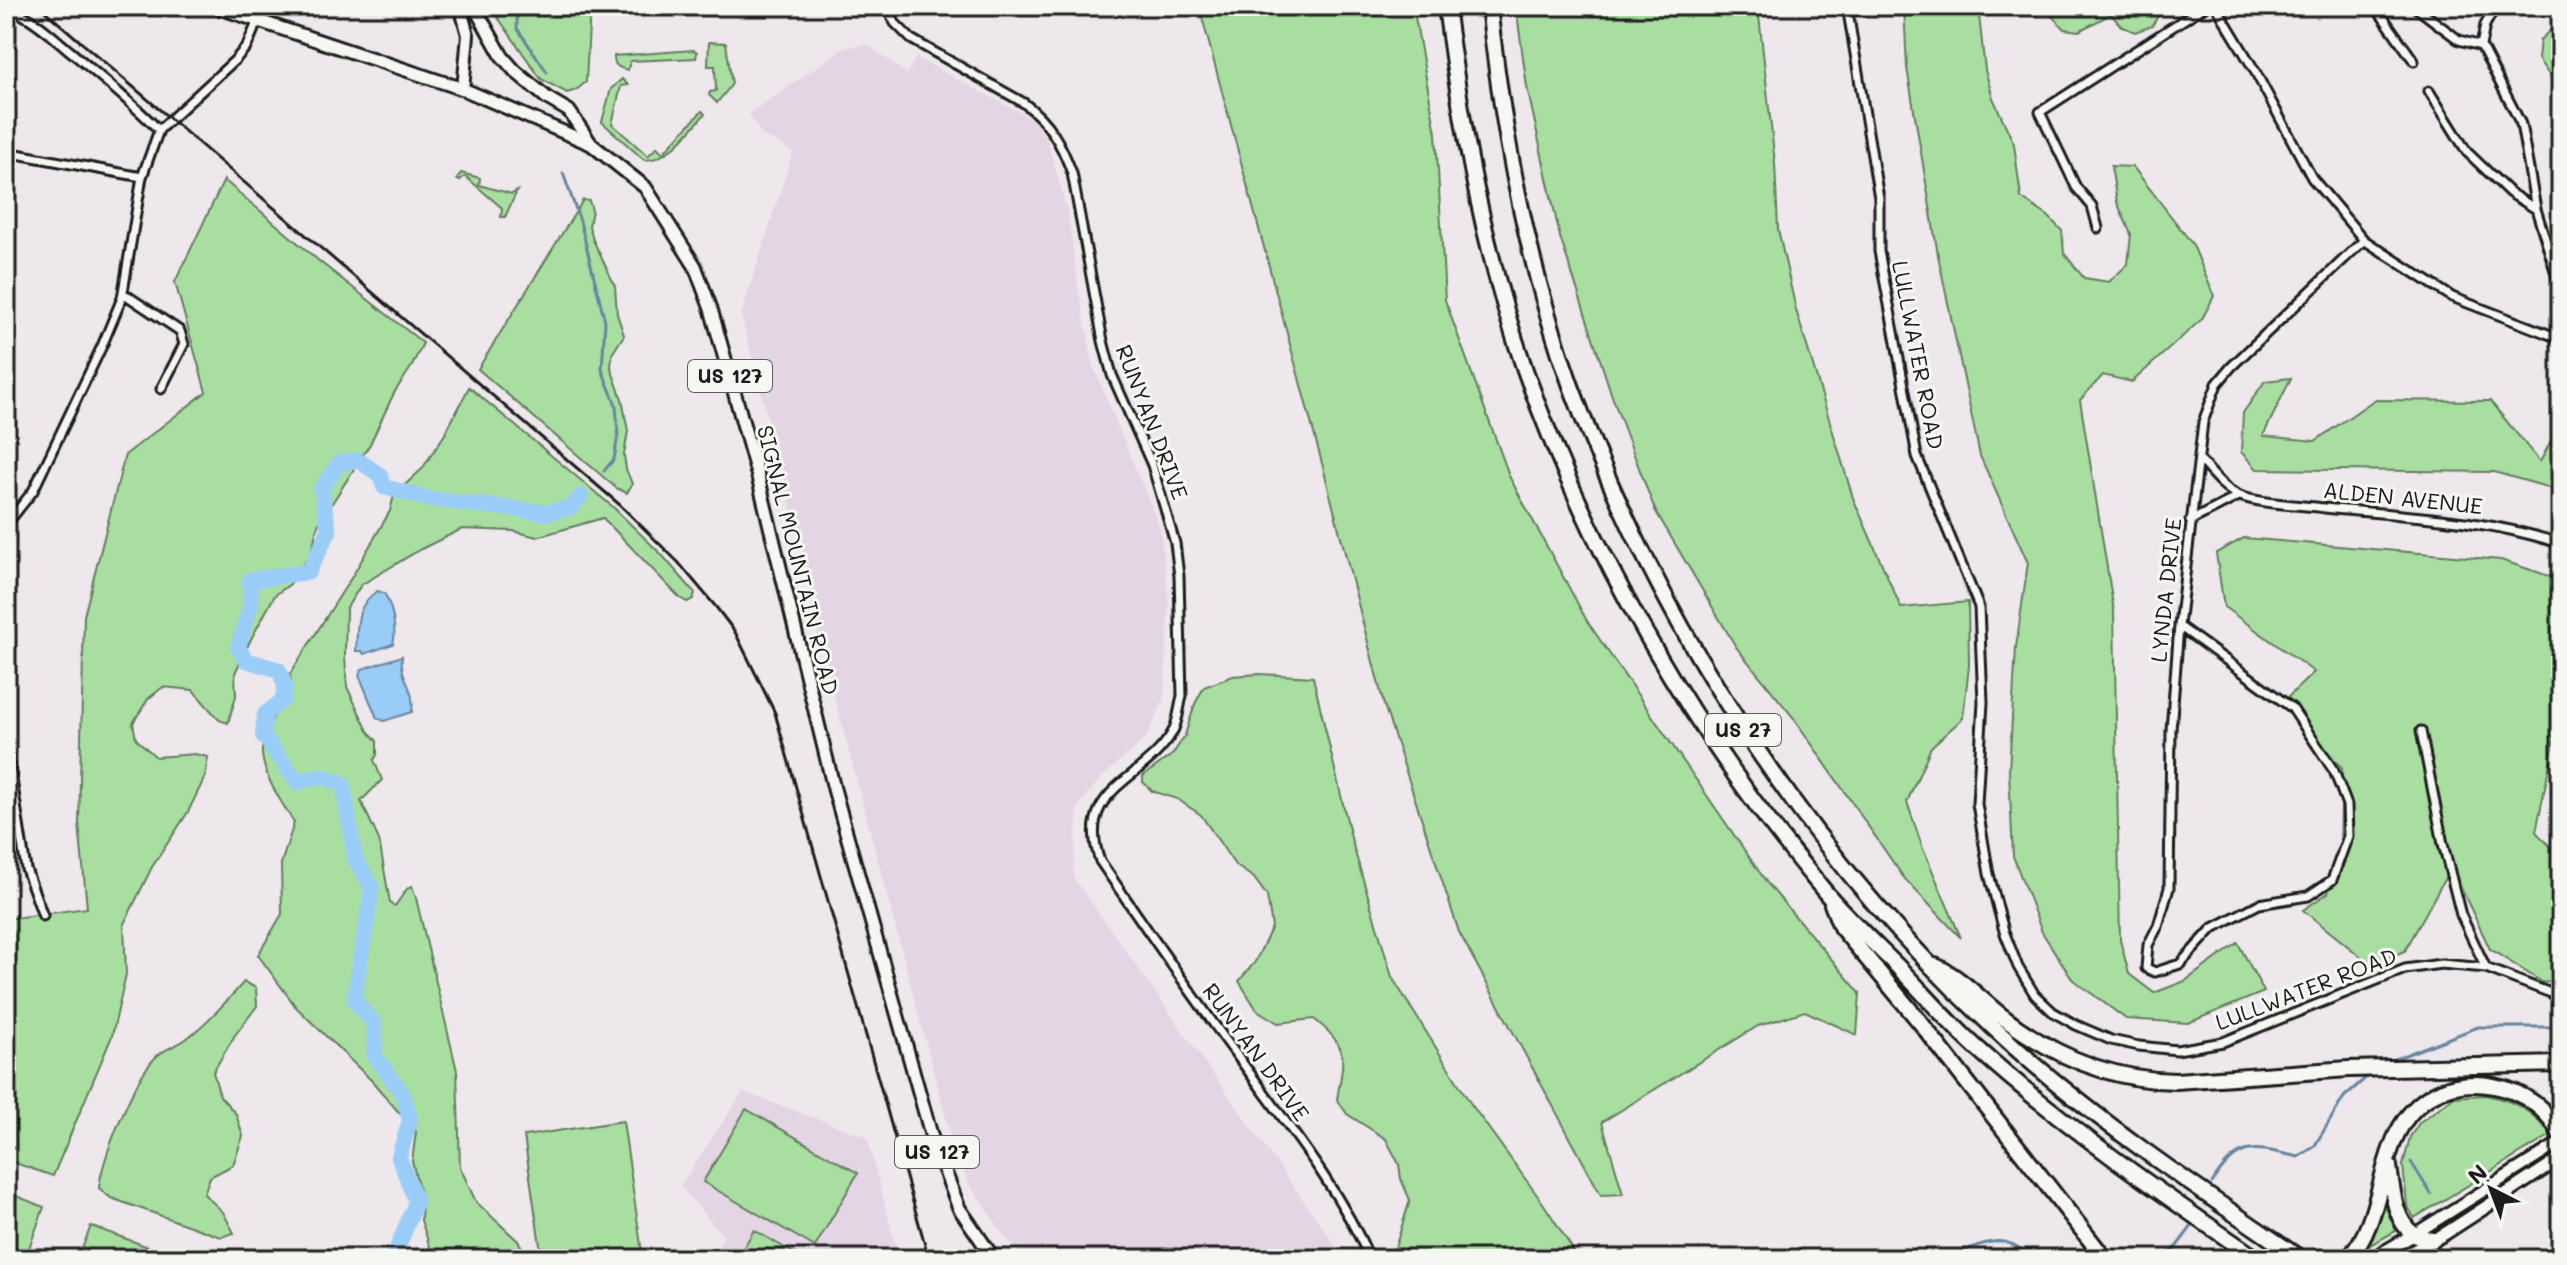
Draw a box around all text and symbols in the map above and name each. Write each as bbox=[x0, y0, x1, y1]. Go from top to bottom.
street label: LULLWATER ROAD bbox=[1886, 258, 1951, 452]
street label: RUNYAN DRIVE bbox=[1110, 340, 1195, 503]
road number: US 127 bbox=[688, 360, 772, 392]
street label: SIGNAL MOUNTAIN ROAD bbox=[751, 422, 846, 698]
street label: ALDEN AVENUE bbox=[2322, 475, 2484, 520]
street label: LYNDA DRIVE bbox=[2143, 516, 2188, 664]
road number: US 27 bbox=[1705, 714, 1781, 746]
street label: LULLWATER ROAD bbox=[2211, 941, 2401, 1036]
street label: RUNYAN DRIVE bbox=[1197, 977, 1316, 1126]
road number: US 127 bbox=[895, 1136, 979, 1168]
north arrow bbox=[2451, 1149, 2531, 1229]
text: N bbox=[2461, 1157, 2493, 1190]

